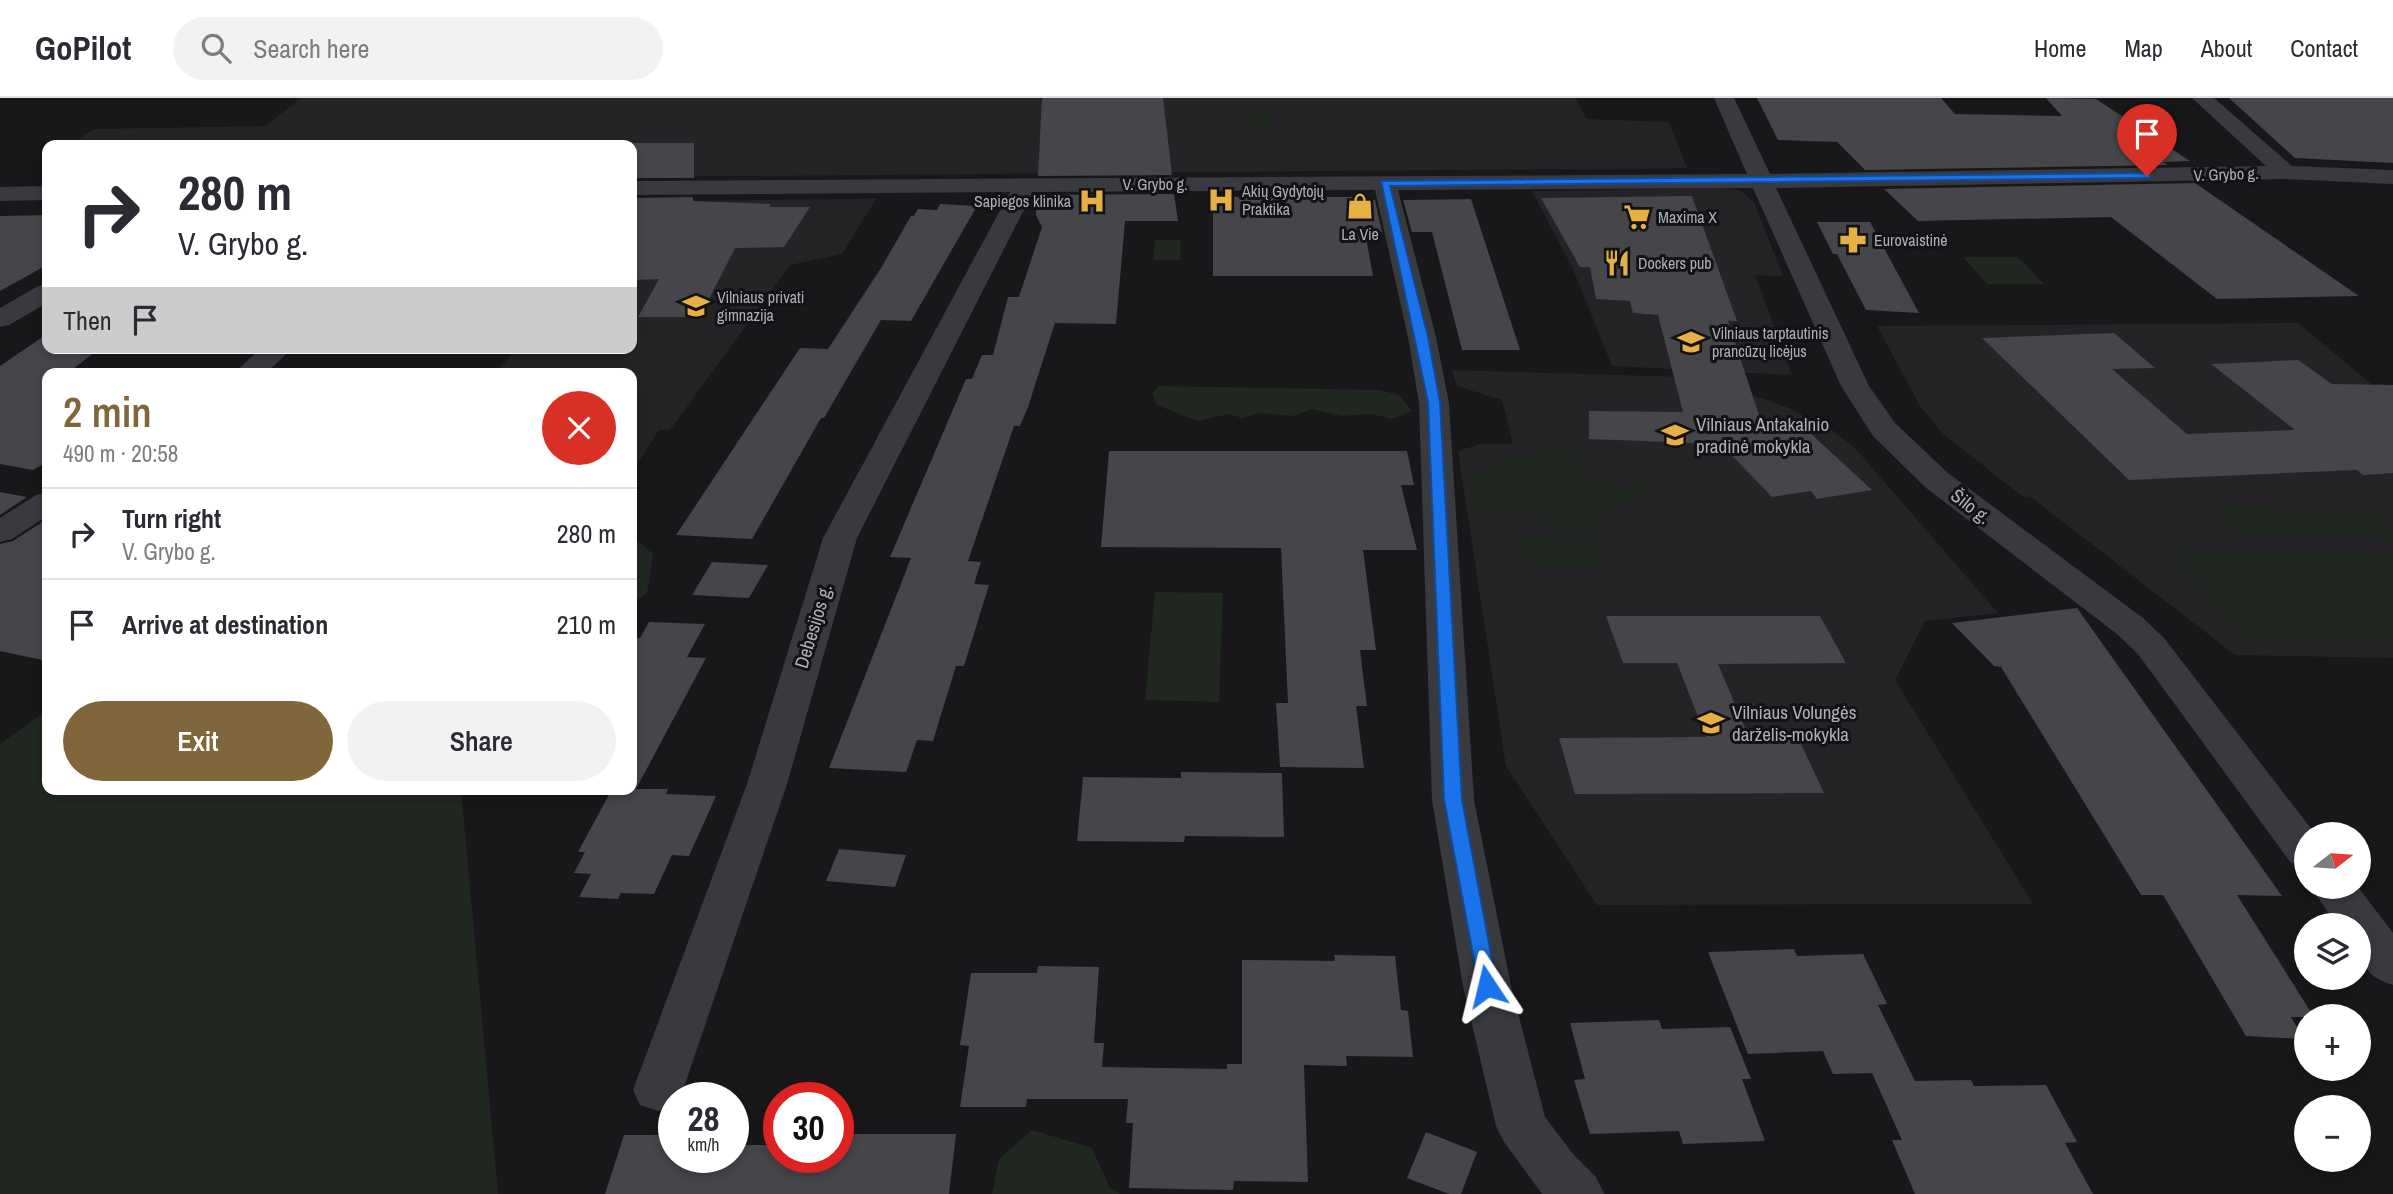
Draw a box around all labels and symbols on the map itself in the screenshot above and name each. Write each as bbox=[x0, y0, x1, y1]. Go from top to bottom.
pin bbox=[2117, 104, 2177, 176]
street label: V. Grybo g. bbox=[2193, 162, 2259, 186]
street label: V. Grybo g. bbox=[1122, 173, 1188, 195]
place label: Akių Gydytojų Praktika bbox=[1241, 180, 1324, 220]
hospital icon: Akių Gydytojų Praktika bbox=[1206, 185, 1236, 215]
hospital icon: Sapiegos klinika bbox=[1077, 186, 1107, 216]
place label: Sapiegos klinika bbox=[974, 190, 1072, 212]
shop icon: La Vie bbox=[1345, 191, 1375, 221]
supermarket icon: Maxima X bbox=[1622, 202, 1652, 232]
place label: Maxima X bbox=[1658, 206, 1717, 228]
place label: La Vie bbox=[1341, 223, 1379, 245]
pharmacy icon: Eurovaistinė bbox=[1838, 225, 1868, 255]
place label: Eurovaistinė bbox=[1874, 229, 1948, 251]
restaurant icon: Dockers pub bbox=[1602, 248, 1632, 278]
place label: Dockers pub bbox=[1638, 252, 1712, 274]
place label: Vilniaus privati gimnazija bbox=[717, 286, 804, 326]
school or university icon: Vilniaus privati gimnazija bbox=[681, 291, 711, 321]
place label: Vilniaus tarptautinis prancūzų licėjus bbox=[1712, 322, 1828, 362]
school or university icon: Vilniaus tarptautinis prancūzų licėjus bbox=[1676, 327, 1706, 357]
place label: Vilniaus Antakalnio pradinė mokykla bbox=[1696, 411, 1829, 459]
school or university icon: Vilniaus Antakalnio pradinė mokykla bbox=[1660, 420, 1690, 450]
street label: Šilo g. bbox=[1946, 482, 1996, 530]
street label: Debesijos g. bbox=[788, 581, 838, 671]
place label: Vilniaus Volungės darželis-mokykla bbox=[1732, 699, 1857, 747]
school or university icon: Vilniaus Volungės darželis-mokykla bbox=[1696, 708, 1726, 738]
north arrow bbox=[2294, 822, 2371, 900]
position arrow bbox=[1450, 949, 1524, 1023]
speed limit sign: 30 bbox=[763, 1082, 854, 1173]

